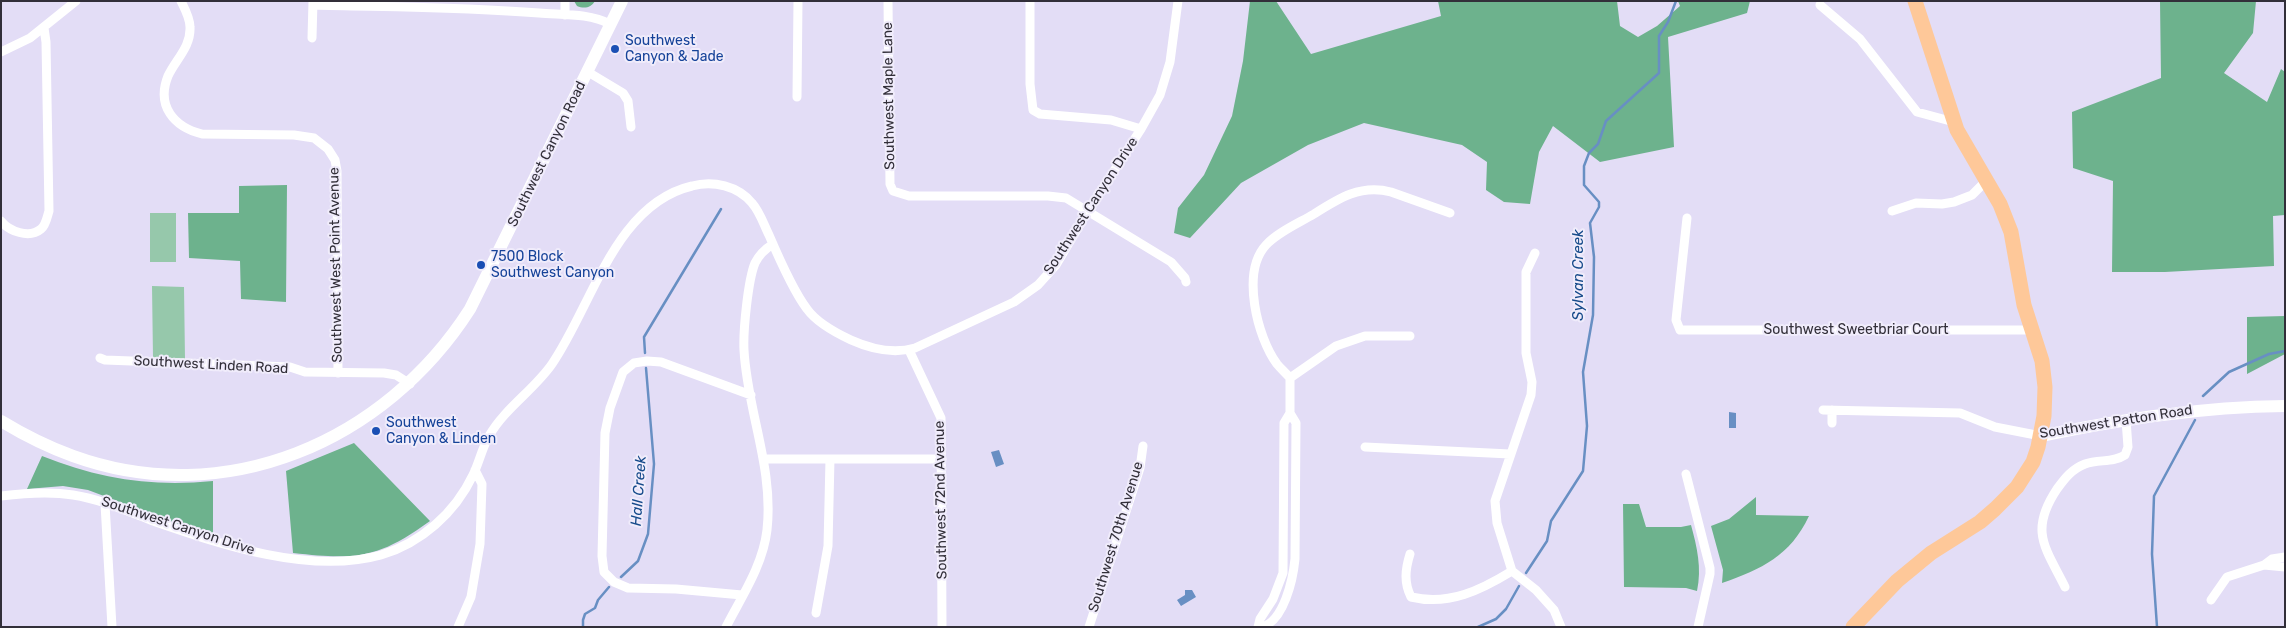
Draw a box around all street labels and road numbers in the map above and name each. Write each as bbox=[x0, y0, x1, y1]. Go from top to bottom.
street label: Southwest Maple Lane bbox=[879, 22, 899, 170]
street label: Southwest Canyon Road bbox=[504, 78, 590, 230]
street label: Southwest Canyon Drive bbox=[1040, 134, 1142, 278]
street label: Southwest West Point Avenue bbox=[326, 167, 346, 363]
street label: Southwest Sweetbriar Court bbox=[1764, 322, 1948, 338]
street label: Southwest Linden Road bbox=[133, 353, 289, 377]
street label: Southwest Patton Road bbox=[2038, 402, 2194, 442]
street label: Southwest 72nd Avenue bbox=[931, 421, 951, 579]
street label: Southwest 70th Avenue bbox=[1085, 460, 1147, 614]
street label: Southwest Canyon Drive bbox=[99, 493, 257, 559]

